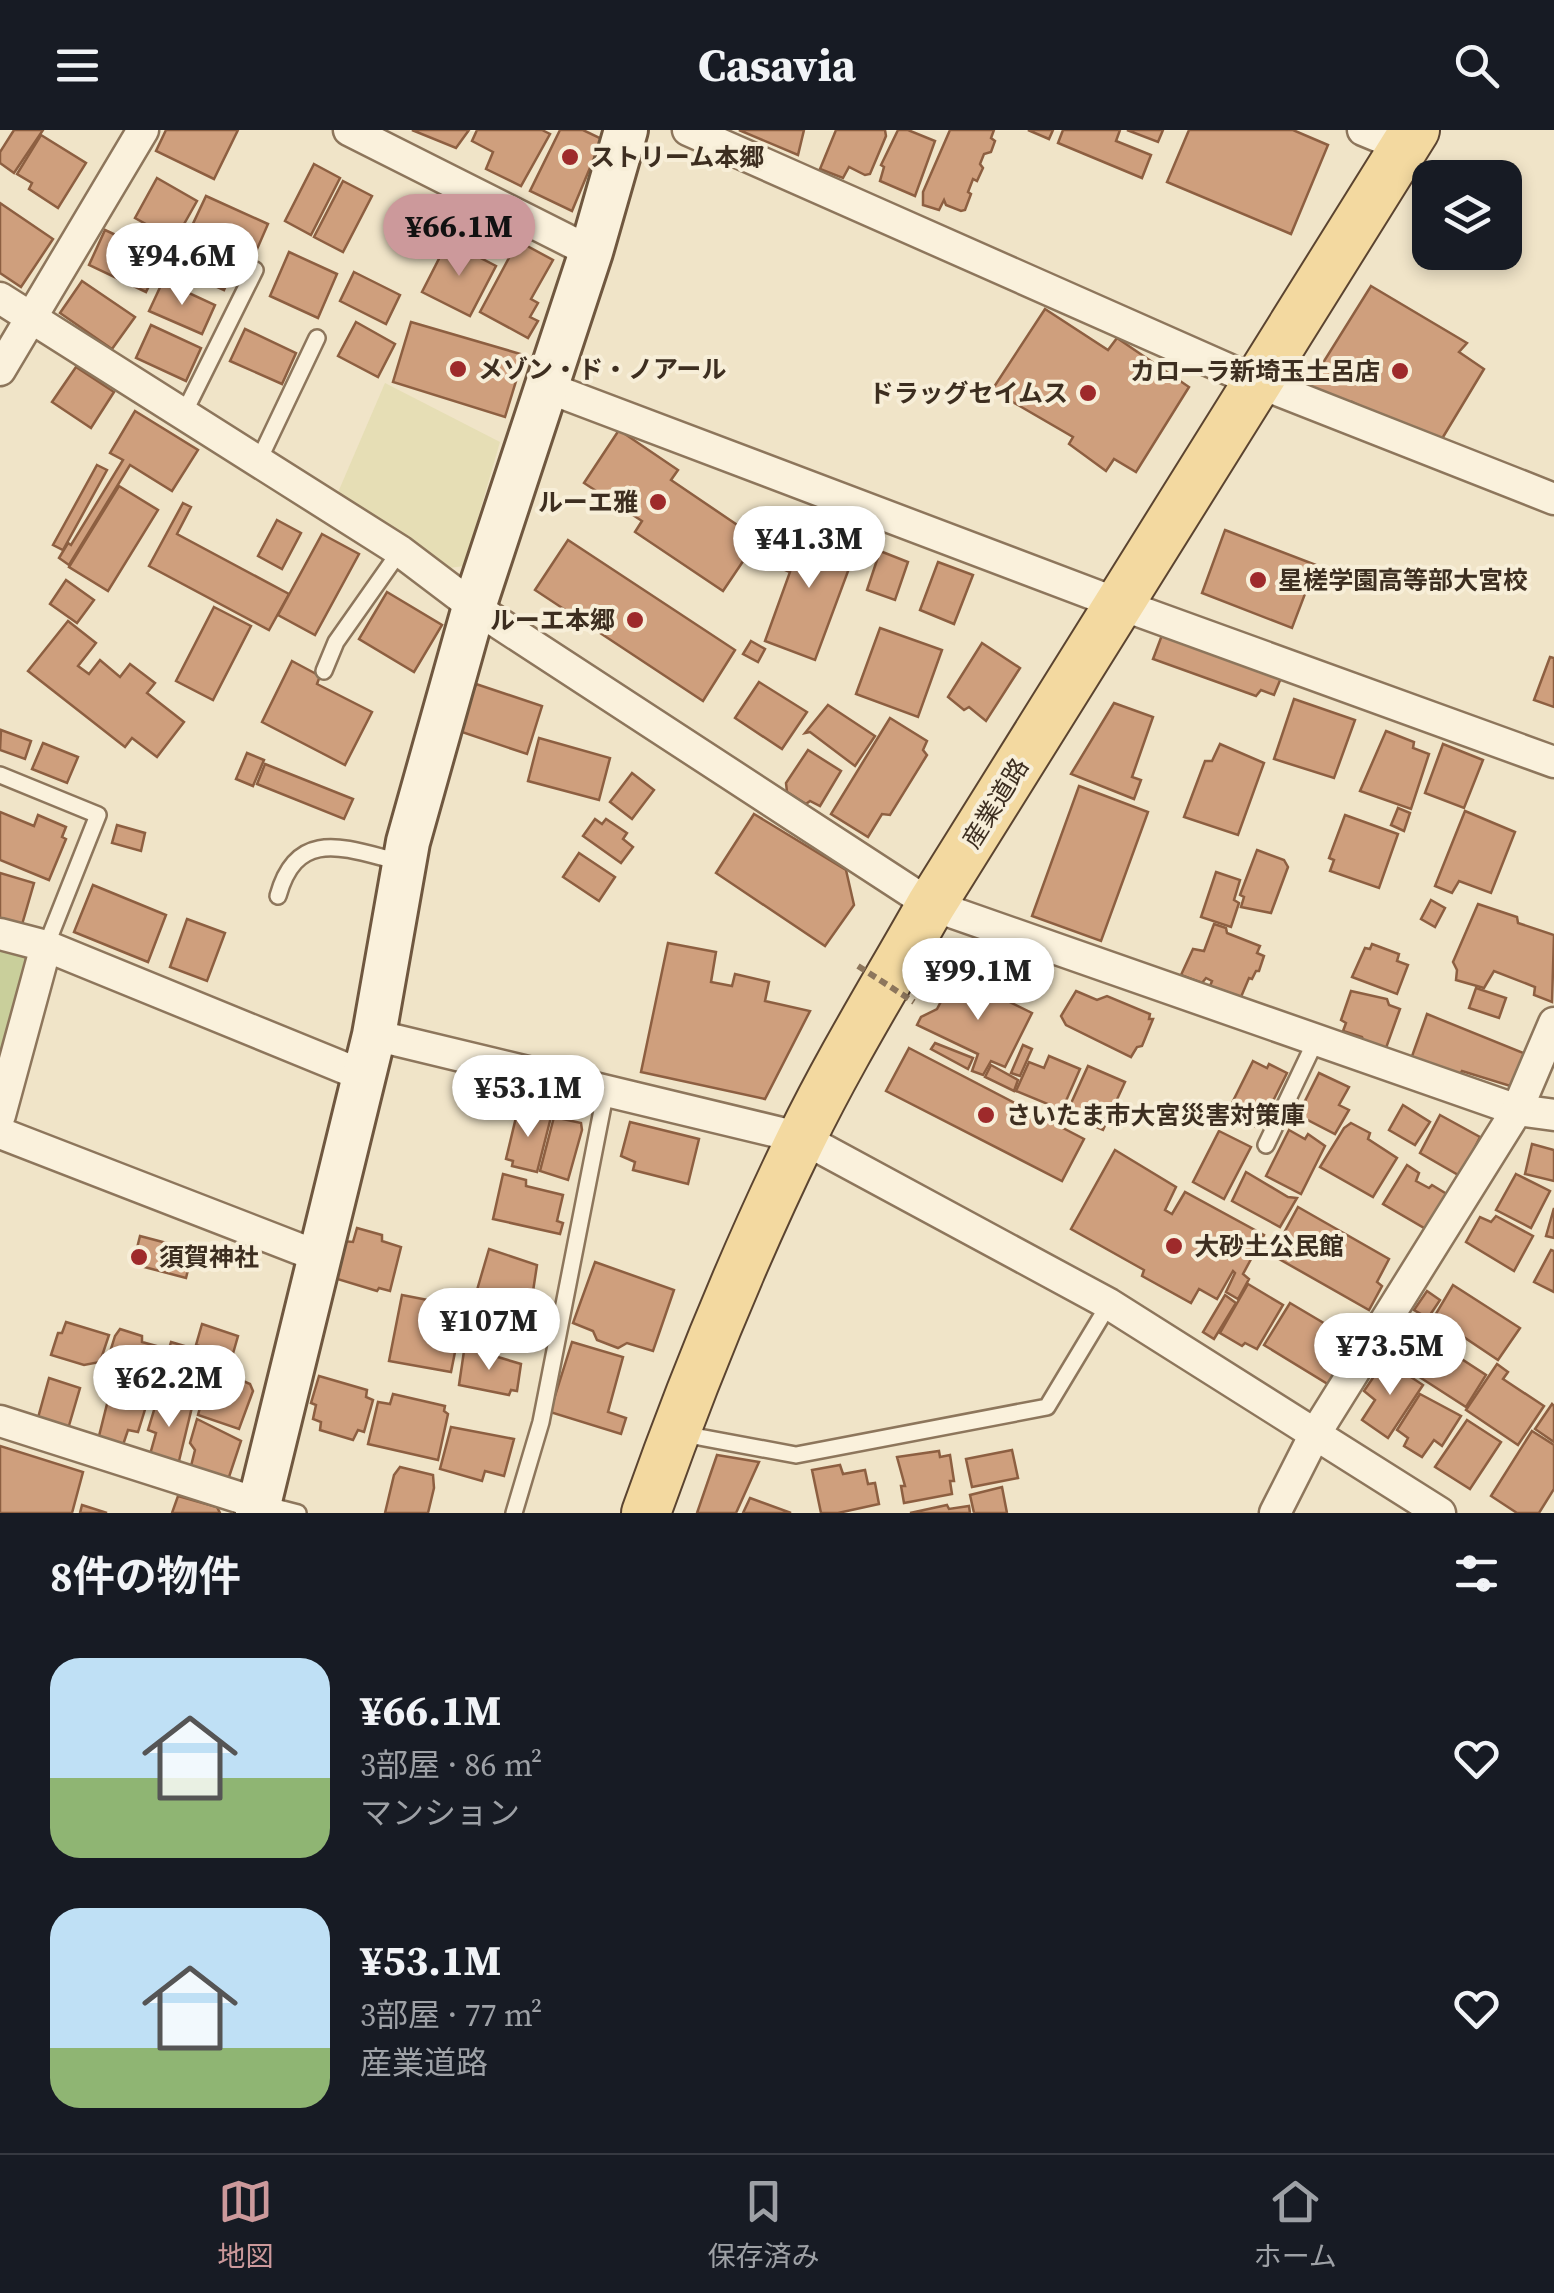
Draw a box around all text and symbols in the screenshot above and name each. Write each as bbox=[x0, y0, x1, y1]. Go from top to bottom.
text: Casavia bbox=[698, 34, 856, 96]
icon: menu bbox=[50, 38, 105, 93]
icon: search bbox=[1449, 38, 1504, 93]
place label: ストリーム本郷 bbox=[590, 140, 764, 174]
marker: ストリーム本郷 bbox=[559, 146, 581, 168]
map controls bbox=[1412, 160, 1522, 270]
button: layers bbox=[1412, 160, 1522, 270]
pin: ¥66.1M bbox=[378, 194, 540, 279]
text: ¥66.1M bbox=[405, 204, 513, 248]
pin: ¥94.6M bbox=[101, 223, 263, 308]
text: ¥94.6M bbox=[128, 233, 236, 277]
place label: メゾン・ド・ノアール bbox=[478, 352, 727, 386]
place label: カローラ新埼玉土呂店 bbox=[1130, 354, 1380, 388]
marker: メゾン・ド・ノアール bbox=[447, 358, 469, 380]
marker: カローラ新埼玉土呂店 bbox=[1389, 360, 1411, 382]
place label: ドラッグセイムス bbox=[868, 376, 1068, 410]
marker: ドラッグセイムス bbox=[1077, 382, 1099, 404]
place label: ルーエ雅 bbox=[538, 485, 638, 519]
marker: ルーエ雅 bbox=[647, 491, 669, 513]
pin: ¥41.3M bbox=[728, 506, 890, 591]
text: ¥41.3M bbox=[755, 516, 863, 560]
place label: 星槎学園高等部大宮校 bbox=[1278, 563, 1528, 597]
marker: 星槎学園高等部大宮校 bbox=[1247, 569, 1269, 591]
place label: ルーエ本郷 bbox=[490, 603, 615, 637]
marker: ルーエ本郷 bbox=[624, 609, 646, 631]
street label: 産業道路 bbox=[954, 752, 1036, 854]
pin: ¥99.1M bbox=[897, 938, 1059, 1023]
text: ¥99.1M bbox=[924, 948, 1032, 992]
pin: ¥53.1M bbox=[447, 1055, 609, 1140]
text: ¥53.1M bbox=[474, 1065, 582, 1109]
place label: さいたま市大宮災害対策庫 bbox=[1006, 1098, 1305, 1132]
marker: さいたま市大宮災害対策庫 bbox=[975, 1104, 997, 1126]
place label: 大砂土公民館 bbox=[1194, 1229, 1344, 1263]
marker: 大砂土公民館 bbox=[1163, 1235, 1185, 1257]
place label: 須賀神社 bbox=[159, 1240, 259, 1274]
marker: 須賀神社 bbox=[128, 1246, 150, 1268]
pin: ¥107M bbox=[419, 1288, 559, 1373]
text: ¥107M bbox=[440, 1298, 538, 1342]
pin: ¥73.5M bbox=[1309, 1313, 1471, 1398]
text: ¥73.5M bbox=[1336, 1323, 1444, 1367]
pin: ¥62.2M bbox=[88, 1345, 250, 1430]
text: ¥62.2M bbox=[115, 1355, 223, 1399]
icon: filters bbox=[1449, 1546, 1504, 1601]
text: 8件の物件 bbox=[50, 1547, 241, 1605]
text: ¥66.1M bbox=[360, 1681, 501, 1739]
icon: home bbox=[130, 1698, 250, 1818]
icon: heart bbox=[1449, 1731, 1504, 1786]
text: 3部屋 · 86 m² bbox=[360, 1743, 542, 1787]
text: マンション bbox=[360, 1791, 520, 1835]
text: ¥53.1M bbox=[360, 1931, 501, 1989]
icon: home bbox=[130, 1948, 250, 2068]
icon: heart bbox=[1449, 1981, 1504, 2036]
text: 3部屋 · 77 m² bbox=[360, 1993, 542, 2037]
text: 産業道路 bbox=[360, 2041, 488, 2085]
tab: 地図 bbox=[217, 2174, 273, 2275]
tab: 保存済み bbox=[707, 2174, 819, 2275]
tab: ホーム bbox=[1254, 2174, 1337, 2275]

